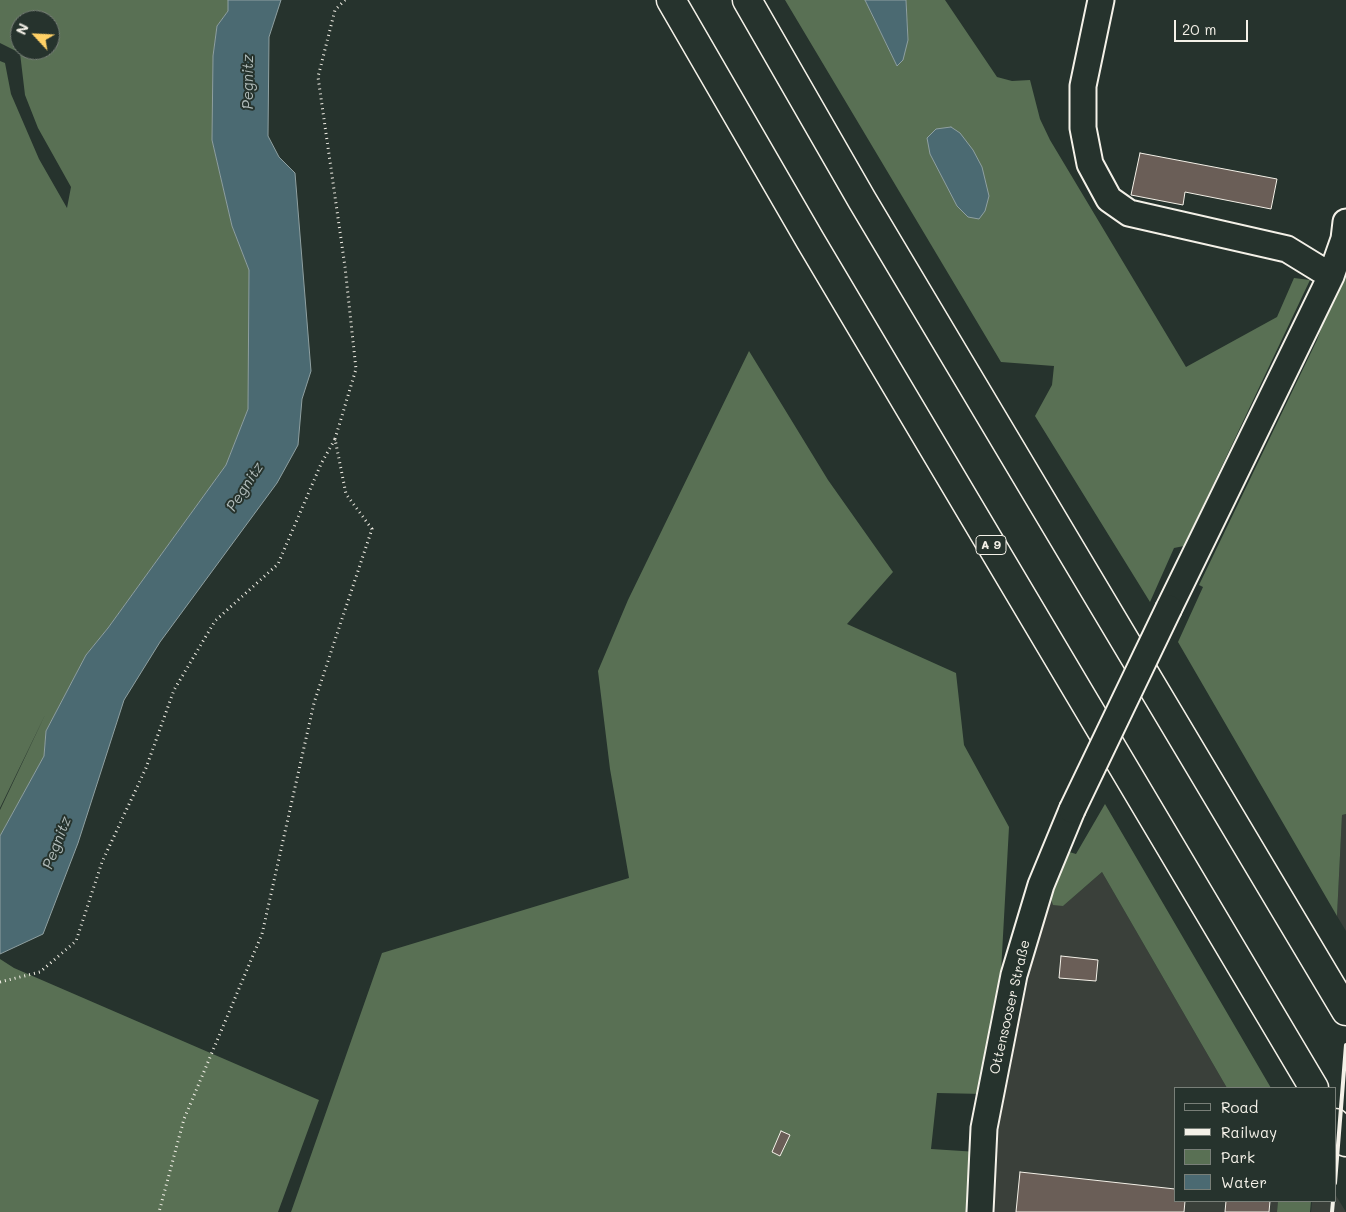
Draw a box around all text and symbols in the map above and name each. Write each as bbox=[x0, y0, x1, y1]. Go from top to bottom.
north arrow bbox=[10, 10, 60, 60]
scale bar bbox=[1176, 10, 1250, 42]
text: 20 m bbox=[1182, 19, 1216, 39]
text: N bbox=[11, 20, 33, 38]
water label: Pegnitz bbox=[239, 55, 257, 109]
water label: Pegnitz bbox=[222, 459, 268, 515]
road number: A 9 bbox=[976, 536, 1006, 554]
water label: Pegnitz bbox=[39, 814, 75, 872]
street label: Ottensooser Straße bbox=[986, 938, 1034, 1076]
legend bbox=[1174, 1087, 1336, 1202]
text: Road bbox=[1221, 1097, 1258, 1117]
text: Railway bbox=[1221, 1122, 1277, 1142]
text: Park bbox=[1221, 1147, 1255, 1167]
text: Water bbox=[1221, 1172, 1267, 1192]

